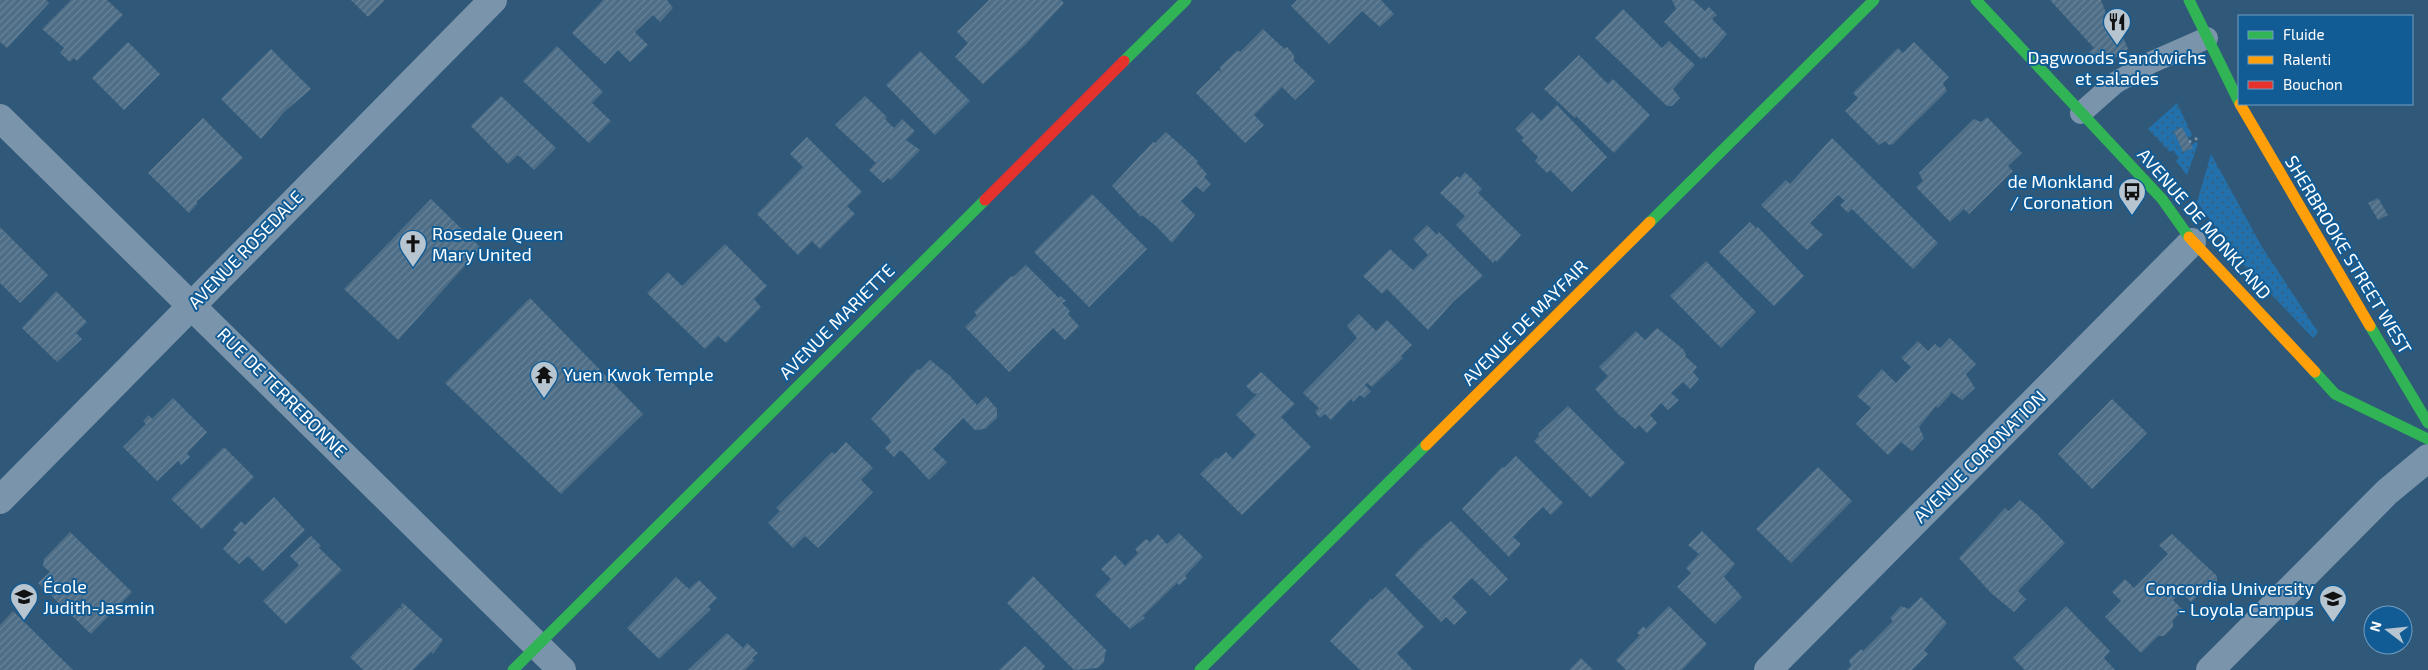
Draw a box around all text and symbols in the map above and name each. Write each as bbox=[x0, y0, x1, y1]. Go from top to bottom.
restaurant icon: Dagwoods Sandwichs et salades bbox=[2102, 7, 2132, 46]
legend bbox=[2238, 15, 2413, 105]
text: Fluide bbox=[2283, 25, 2324, 43]
place label: Dagwoods Sandwichs et salades bbox=[2027, 46, 2207, 89]
text: Ralenti bbox=[2283, 50, 2331, 68]
text: Bouchon bbox=[2283, 75, 2343, 93]
street label: AVENUE DE MONKLAND bbox=[2133, 143, 2276, 303]
street label: SHERBROOKE STREET WEST bbox=[2281, 151, 2417, 358]
place label: de Monkland / Coronation bbox=[2007, 170, 2113, 213]
bus stop icon: de Monkland / Coronation bbox=[2117, 177, 2147, 216]
street label: AVENUE ROSEDALE bbox=[183, 186, 307, 313]
place label: Rosedale Queen Mary United bbox=[432, 222, 563, 265]
church icon: Rosedale Queen Mary United bbox=[398, 229, 428, 268]
street label: AVENUE DE MAYFAIR bbox=[1457, 255, 1592, 390]
street label: AVENUE MARIETTE bbox=[774, 259, 899, 384]
street label: RUE DE TERREBONNE bbox=[213, 323, 352, 462]
temple icon: Yuen Kwok Temple bbox=[529, 360, 559, 399]
place label: Yuen Kwok Temple bbox=[563, 363, 714, 385]
street label: AVENUE CORONATION bbox=[1908, 385, 2050, 527]
place label: École Judith-Jasmin bbox=[43, 575, 155, 618]
place label: Concordia University - Loyola Campus bbox=[2145, 577, 2314, 620]
school or university icon: École Judith-Jasmin bbox=[9, 582, 39, 621]
school or university icon: Concordia University - Loyola Campus bbox=[2318, 584, 2348, 623]
north arrow bbox=[2363, 605, 2413, 655]
text: N bbox=[2365, 619, 2385, 633]

